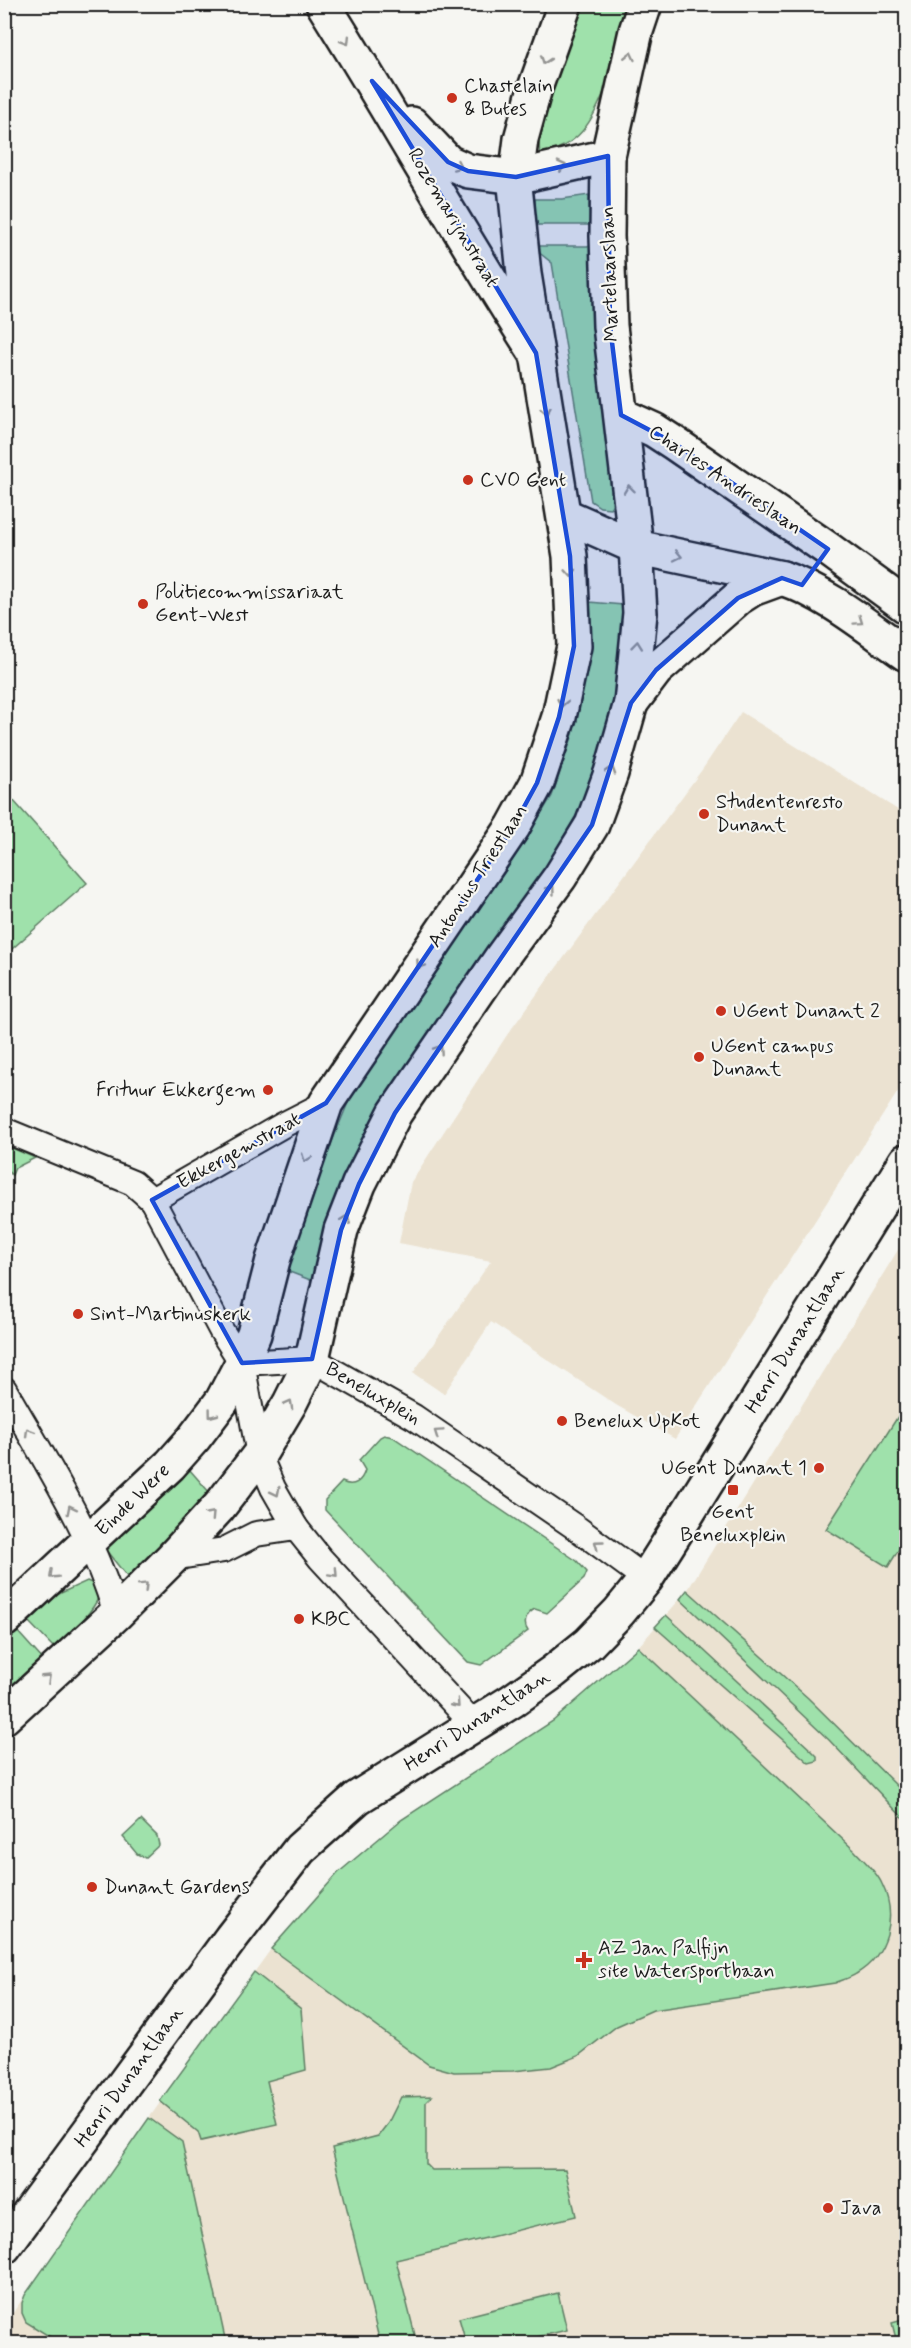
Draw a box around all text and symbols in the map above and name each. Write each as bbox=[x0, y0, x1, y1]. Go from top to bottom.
one-way arrow bbox=[339, 35, 351, 45]
one-way arrow bbox=[623, 52, 636, 62]
one-way arrow bbox=[540, 54, 553, 65]
place label: Chastelain & Butes bbox=[464, 73, 553, 123]
marker: Chastelain & Butes bbox=[445, 91, 459, 105]
street label: Rozemarijnstraat bbox=[401, 143, 505, 293]
one-way arrow bbox=[451, 159, 462, 171]
one-way arrow bbox=[557, 161, 567, 174]
street label: Martelaarslaan bbox=[594, 206, 626, 342]
one-way arrow bbox=[539, 406, 552, 416]
street label: Charles Andrieslaan bbox=[643, 419, 807, 541]
place label: CVO Gent bbox=[480, 467, 566, 494]
marker: CVO Gent bbox=[461, 473, 475, 487]
one-way arrow bbox=[623, 484, 636, 493]
one-way arrow bbox=[673, 548, 683, 561]
one-way arrow bbox=[564, 568, 577, 577]
place label: Politiecommissariaat Gent-West bbox=[155, 579, 344, 629]
marker: Politiecommissariaat Gent-West bbox=[136, 597, 150, 611]
one-way arrow bbox=[852, 614, 863, 625]
one-way arrow bbox=[630, 641, 643, 650]
one-way arrow bbox=[556, 698, 569, 708]
one-way arrow bbox=[604, 765, 616, 776]
place label: Studentenresto Dunant bbox=[716, 789, 843, 839]
street label: Antonius Triestlaan bbox=[422, 799, 534, 953]
marker: Studentenresto Dunant bbox=[697, 807, 711, 821]
one-way arrow bbox=[544, 885, 555, 896]
one-way arrow bbox=[416, 958, 427, 969]
place label: UGent Dunant 2 bbox=[733, 998, 880, 1025]
marker: UGent Dunant 2 bbox=[714, 1004, 728, 1018]
place label: UGent campus Dunant bbox=[711, 1033, 834, 1083]
one-way arrow bbox=[432, 1044, 443, 1055]
marker: UGent campus Dunant bbox=[692, 1050, 706, 1064]
place label: Frituur Ekkergem bbox=[96, 1077, 256, 1106]
marker: Frituur Ekkergem bbox=[261, 1083, 275, 1097]
street label: Ekkergemstraat bbox=[172, 1106, 306, 1196]
one-way arrow bbox=[301, 1152, 313, 1163]
one-way arrow bbox=[338, 1214, 351, 1225]
street label: Henri Dunantlaan bbox=[739, 1261, 851, 1419]
place label: Sint-Martinuskerk bbox=[90, 1301, 251, 1328]
marker: Sint-Martinuskerk bbox=[71, 1307, 85, 1321]
street label: Beneluxplein bbox=[321, 1356, 425, 1432]
one-way arrow bbox=[282, 1400, 293, 1410]
one-way arrow bbox=[209, 1407, 220, 1418]
place label: Benelux UpKot bbox=[574, 1408, 701, 1435]
marker: Benelux UpKot bbox=[555, 1414, 569, 1428]
one-way arrow bbox=[25, 1428, 36, 1438]
one-way arrow bbox=[433, 1429, 444, 1440]
place label: UGent Dunant 1 bbox=[661, 1455, 807, 1482]
street label: Einde Were bbox=[90, 1457, 176, 1543]
marker: UGent Dunant 1 bbox=[812, 1461, 826, 1475]
marker: Gent Beneluxplein bbox=[726, 1483, 740, 1497]
one-way arrow bbox=[269, 1486, 280, 1497]
place label: Gent Beneluxplein bbox=[680, 1499, 786, 1549]
one-way arrow bbox=[67, 1505, 78, 1515]
one-way arrow bbox=[204, 1511, 215, 1522]
one-way arrow bbox=[594, 1540, 605, 1551]
one-way arrow bbox=[326, 1565, 337, 1576]
one-way arrow bbox=[49, 1568, 60, 1579]
one-way arrow bbox=[137, 1582, 148, 1592]
place label: KBC bbox=[311, 1606, 350, 1633]
marker: KBC bbox=[292, 1612, 306, 1626]
street label: Henri Dunantlaan bbox=[399, 1664, 555, 1778]
one-way arrow bbox=[40, 1674, 51, 1685]
one-way arrow bbox=[449, 1697, 460, 1708]
place label: Dunant Gardens bbox=[104, 1874, 250, 1901]
marker: Dunant Gardens bbox=[85, 1880, 99, 1894]
place label: AZ Jan Palfijn site Watersportbaan bbox=[598, 1935, 775, 1985]
marker: AZ Jan Palfijn site Watersportbaan bbox=[575, 1951, 593, 1969]
street label: Henri Dunantlaan bbox=[68, 2000, 190, 2153]
place label: Java bbox=[840, 2195, 881, 2222]
marker: Java bbox=[821, 2201, 835, 2215]

